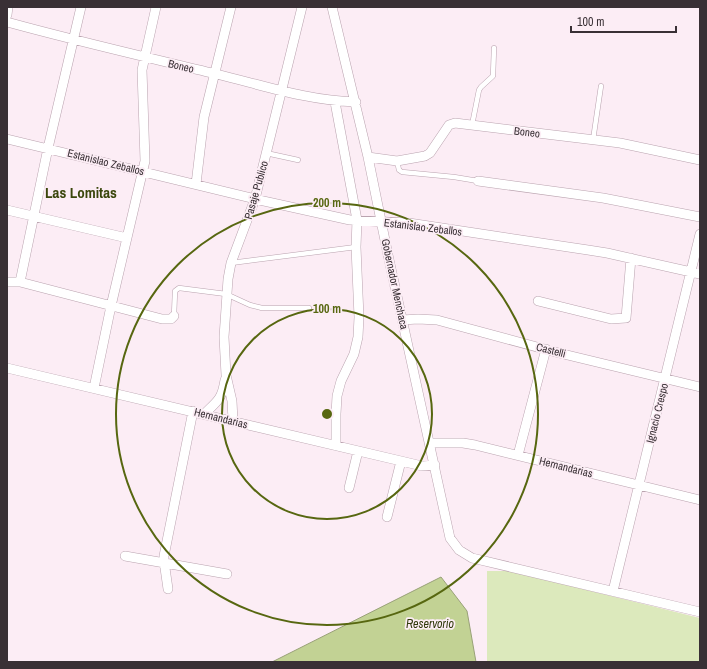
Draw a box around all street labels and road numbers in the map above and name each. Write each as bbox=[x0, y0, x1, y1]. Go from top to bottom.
street label: Boneo bbox=[167, 56, 195, 76]
street label: Boneo bbox=[513, 123, 541, 141]
street label: Estanislao Zeballos bbox=[66, 146, 146, 178]
street label: Pasaje Publico bbox=[241, 159, 271, 221]
street label: Estanislao Zeballos bbox=[383, 215, 463, 239]
street label: Gobernador Menchaca bbox=[379, 237, 411, 331]
street label: Castelli bbox=[535, 340, 567, 360]
street label: Ignacio Crespo bbox=[643, 382, 671, 444]
street label: Hernandarias bbox=[193, 405, 250, 432]
street label: Hernandarias bbox=[538, 454, 595, 481]

